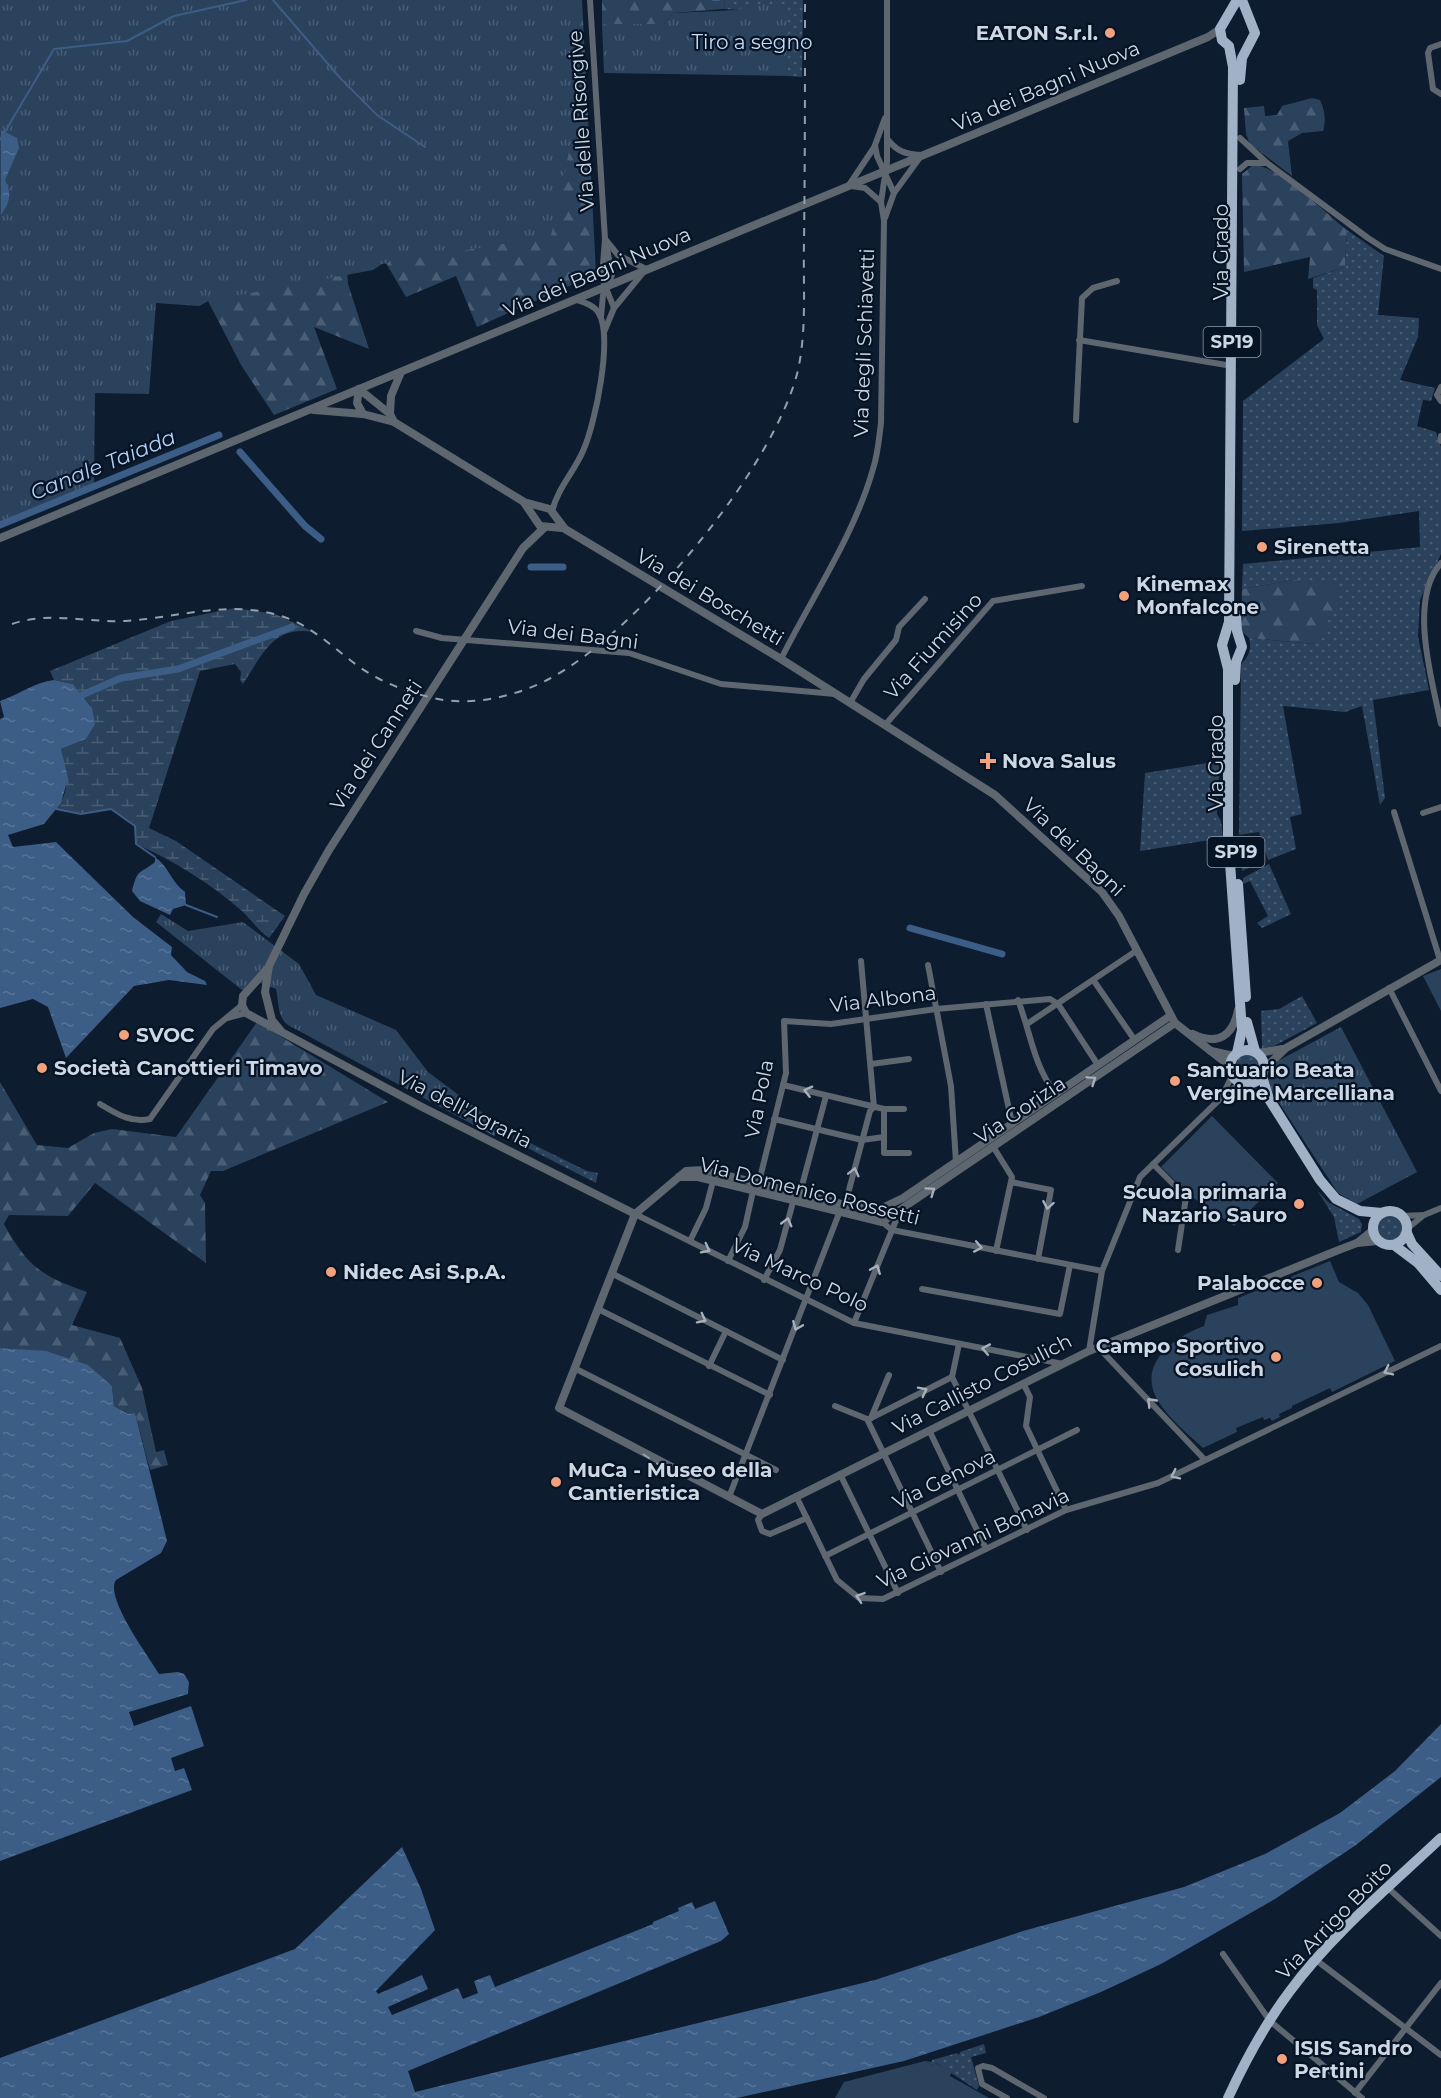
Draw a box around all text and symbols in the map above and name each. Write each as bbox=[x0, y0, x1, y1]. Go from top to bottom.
place label: EATON S.r.l. bbox=[976, 21, 1098, 45]
marker: EATON S.r.l. bbox=[1103, 26, 1117, 40]
street label: Via delle Risorgive bbox=[563, 30, 599, 212]
park label: Tiro a segno bbox=[691, 30, 813, 54]
street label: Via dei Bagni Nuova bbox=[949, 36, 1143, 136]
street label: Via Grado bbox=[1209, 204, 1233, 300]
street label: Via dei Bagni Nuova bbox=[500, 222, 694, 322]
street label: Via degli Schiavetti bbox=[849, 248, 879, 438]
road number: SP19 bbox=[1204, 327, 1260, 357]
water label: Canale Taiada bbox=[26, 424, 179, 505]
place label: Sirenetta bbox=[1274, 535, 1370, 559]
marker: Sirenetta bbox=[1255, 540, 1269, 554]
street label: Via dei Boschetti bbox=[632, 544, 788, 650]
place label: Kinemax Monfalcone bbox=[1136, 572, 1259, 619]
street label: Via Fiumisino bbox=[879, 588, 987, 704]
marker: Kinemax Monfalcone bbox=[1117, 589, 1131, 603]
street label: Via dei Bagni bbox=[506, 614, 640, 654]
street label: Via dei Canneti bbox=[325, 675, 427, 815]
street label: Via Grado bbox=[1204, 715, 1228, 811]
place label: Nova Salus bbox=[1002, 749, 1116, 773]
marker: Nova Salus bbox=[979, 752, 997, 770]
street label: Via dei Bagni bbox=[1018, 793, 1130, 901]
road number: SP19 bbox=[1208, 837, 1264, 867]
street label: Via Albona bbox=[828, 981, 938, 1017]
place label: SVOC bbox=[136, 1023, 195, 1047]
marker: SVOC bbox=[117, 1028, 131, 1042]
place label: Società Canottieri Timavo bbox=[54, 1056, 323, 1080]
street label: Via Pola bbox=[740, 1058, 778, 1140]
place label: Santuario Beata Vergine Marcelliana bbox=[1186, 1058, 1395, 1105]
marker: Società Canottieri Timavo bbox=[35, 1061, 49, 1075]
street label: Via dell'Agraria bbox=[394, 1065, 536, 1153]
street label: Via Gorizia bbox=[970, 1071, 1070, 1149]
marker: Santuario Beata Vergine Marcelliana bbox=[1168, 1074, 1182, 1088]
one-way arrow bbox=[1086, 1076, 1096, 1088]
one-way arrow bbox=[803, 1086, 813, 1099]
street label: Via Domenico Rossetti bbox=[697, 1152, 923, 1230]
one-way arrow bbox=[846, 1167, 859, 1177]
place label: Scuola primaria Nazario Sauro bbox=[1123, 1180, 1287, 1227]
one-way arrow bbox=[924, 1187, 935, 1198]
marker: Scuola primaria Nazario Sauro bbox=[1292, 1197, 1306, 1211]
one-way arrow bbox=[1042, 1199, 1055, 1209]
one-way arrow bbox=[780, 1217, 793, 1227]
street label: Via Marco Polo bbox=[728, 1233, 872, 1317]
one-way arrow bbox=[972, 1240, 982, 1253]
one-way arrow bbox=[700, 1242, 711, 1254]
place label: Nidec Asi S.p.A. bbox=[343, 1260, 506, 1284]
one-way arrow bbox=[869, 1264, 881, 1275]
marker: Nidec Asi S.p.A. bbox=[324, 1265, 338, 1279]
place label: Palabocce bbox=[1197, 1271, 1305, 1295]
marker: Palabocce bbox=[1310, 1276, 1324, 1290]
one-way arrow bbox=[696, 1312, 707, 1323]
one-way arrow bbox=[792, 1320, 804, 1331]
street label: Via Callisto Cosulich bbox=[888, 1328, 1076, 1440]
place label: Campo Sportivo Cosulich bbox=[1096, 1334, 1264, 1381]
one-way arrow bbox=[981, 1343, 991, 1356]
marker: Campo Sportivo Cosulich bbox=[1269, 1350, 1283, 1364]
one-way arrow bbox=[1384, 1364, 1395, 1376]
one-way arrow bbox=[917, 1387, 928, 1399]
one-way arrow bbox=[1147, 1398, 1158, 1409]
street label: Via Genova bbox=[889, 1444, 999, 1514]
place label: MuCa - Museo della Cantieristica bbox=[568, 1458, 772, 1505]
one-way arrow bbox=[1171, 1467, 1182, 1479]
marker: MuCa - Museo della Cantieristica bbox=[549, 1475, 563, 1489]
street label: Via Giovanni Bonavia bbox=[873, 1483, 1073, 1593]
one-way arrow bbox=[856, 1592, 866, 1605]
street label: Via Arrigo Boito bbox=[1271, 1856, 1397, 1984]
place label: ISIS Sandro Pertini bbox=[1294, 2036, 1413, 2083]
marker: ISIS Sandro Pertini bbox=[1275, 2052, 1289, 2066]

